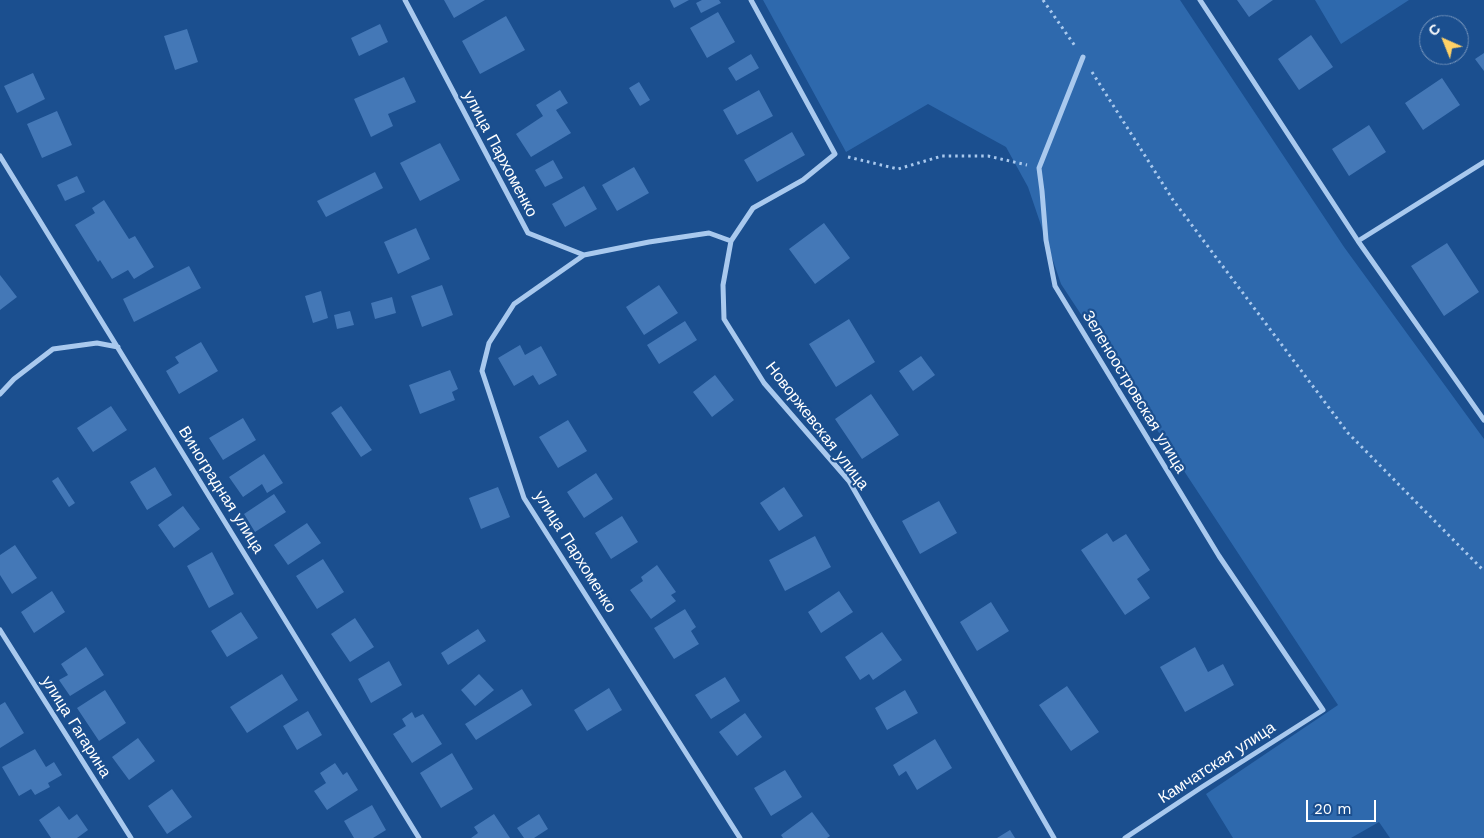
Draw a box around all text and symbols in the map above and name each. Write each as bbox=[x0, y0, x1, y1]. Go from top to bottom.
north arrow bbox=[1419, 15, 1469, 65]
text: С bbox=[1425, 21, 1443, 39]
street label: улица Пархоменко bbox=[459, 88, 541, 220]
street label: Зеленоостровская улица bbox=[1078, 307, 1190, 477]
street label: Новоржевская улица bbox=[761, 358, 873, 494]
street label: Виноградная улица bbox=[174, 423, 268, 557]
street label: улица Пархоменко bbox=[530, 488, 620, 616]
street label: улица Гагарина bbox=[37, 673, 115, 781]
street label: Камчатская улица bbox=[1155, 718, 1279, 808]
scale bar bbox=[1309, 790, 1379, 822]
text: 20 m bbox=[1314, 800, 1352, 818]

